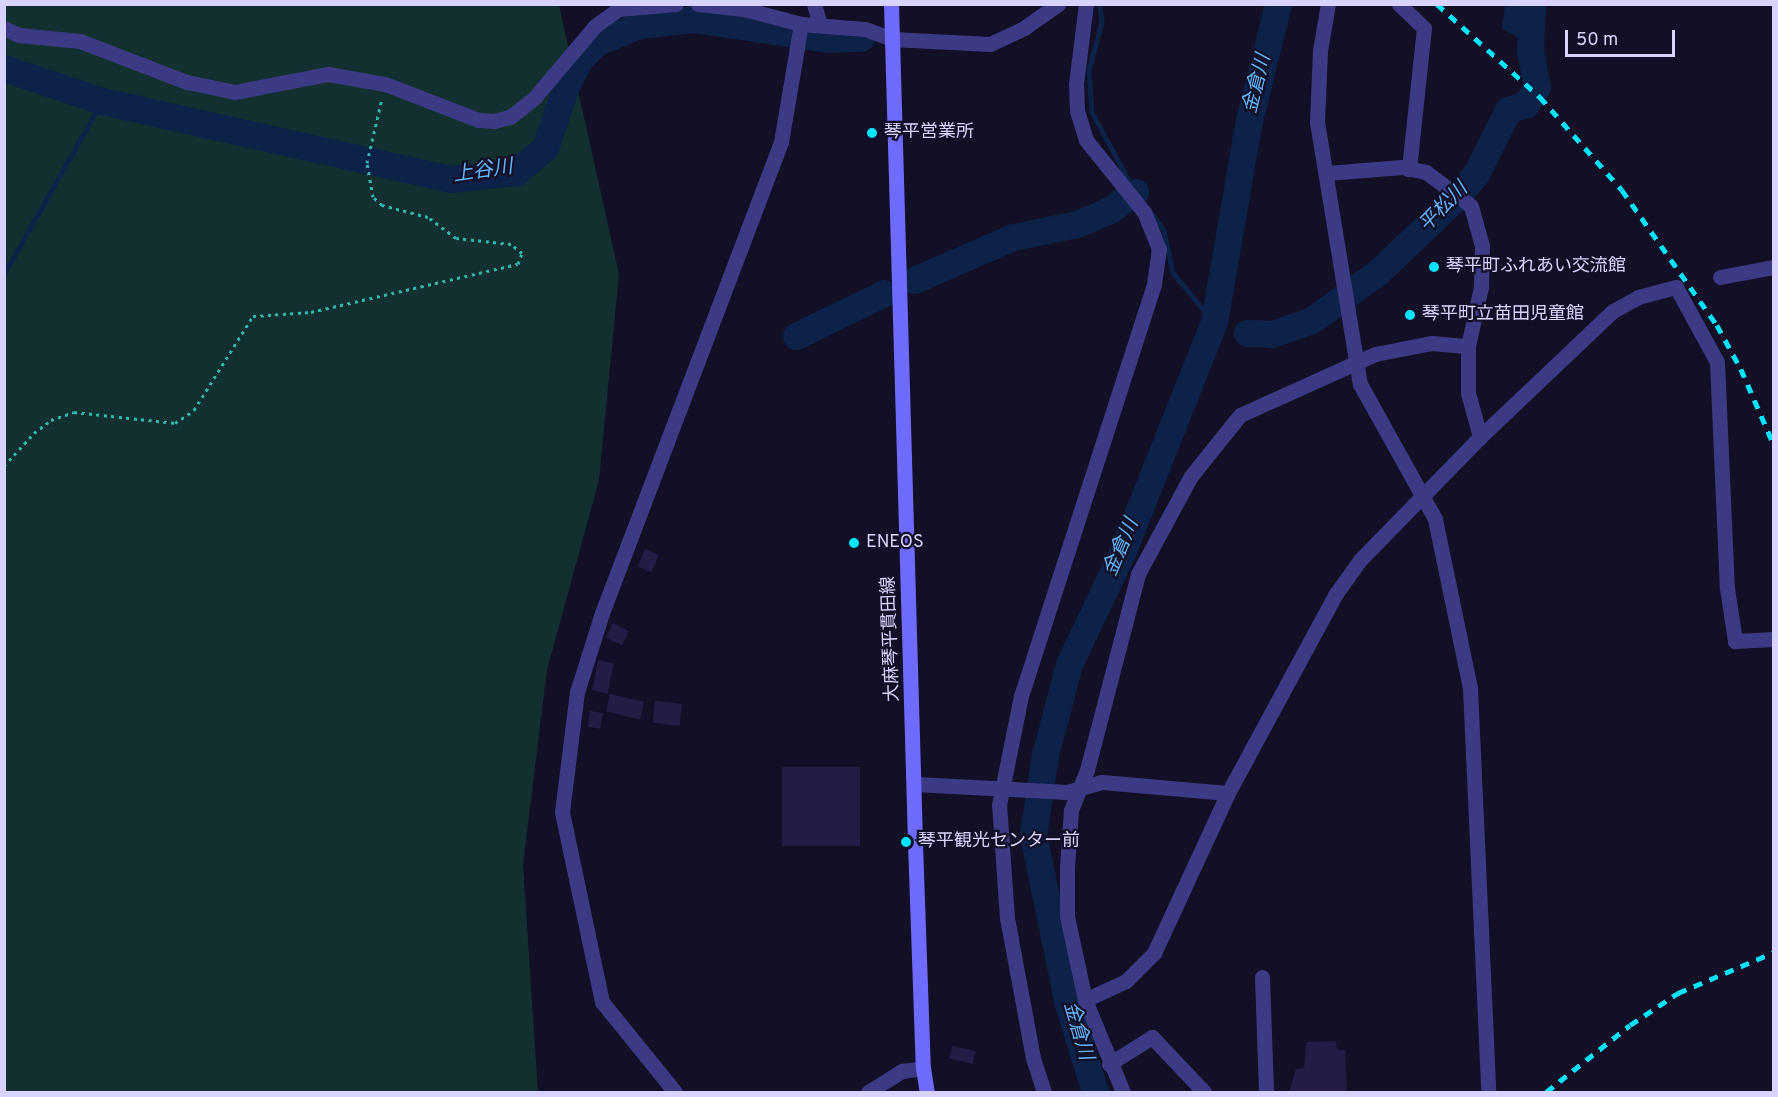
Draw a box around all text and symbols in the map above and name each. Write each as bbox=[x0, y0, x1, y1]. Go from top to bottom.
scale bar bbox=[1568, 18, 1678, 56]
text: 50 m bbox=[1576, 29, 1618, 52]
water label: 金倉川 bbox=[1239, 52, 1277, 116]
place label: 琴平営業所 bbox=[884, 122, 974, 144]
marker: 琴平営業所 bbox=[865, 126, 879, 140]
water label: 上谷川 bbox=[452, 156, 514, 188]
water label: 平松川 bbox=[1415, 178, 1473, 238]
place label: 琴平町ふれあい交流館 bbox=[1446, 256, 1626, 278]
marker: 琴平町ふれあい交流館 bbox=[1427, 260, 1441, 274]
place label: 琴平町立苗田児童館 bbox=[1422, 304, 1584, 326]
marker: 琴平町立苗田児童館 bbox=[1403, 308, 1417, 322]
water label: 金倉川 bbox=[1099, 516, 1145, 580]
place label: ENEOS bbox=[866, 532, 924, 554]
marker: ENEOS bbox=[847, 536, 861, 550]
street label: 大麻琴平貫田線 bbox=[879, 576, 905, 702]
place label: 琴平観光センター前 bbox=[918, 831, 1080, 853]
marker: 琴平観光センター前 bbox=[899, 835, 913, 849]
water label: 金倉川 bbox=[1057, 999, 1097, 1063]

